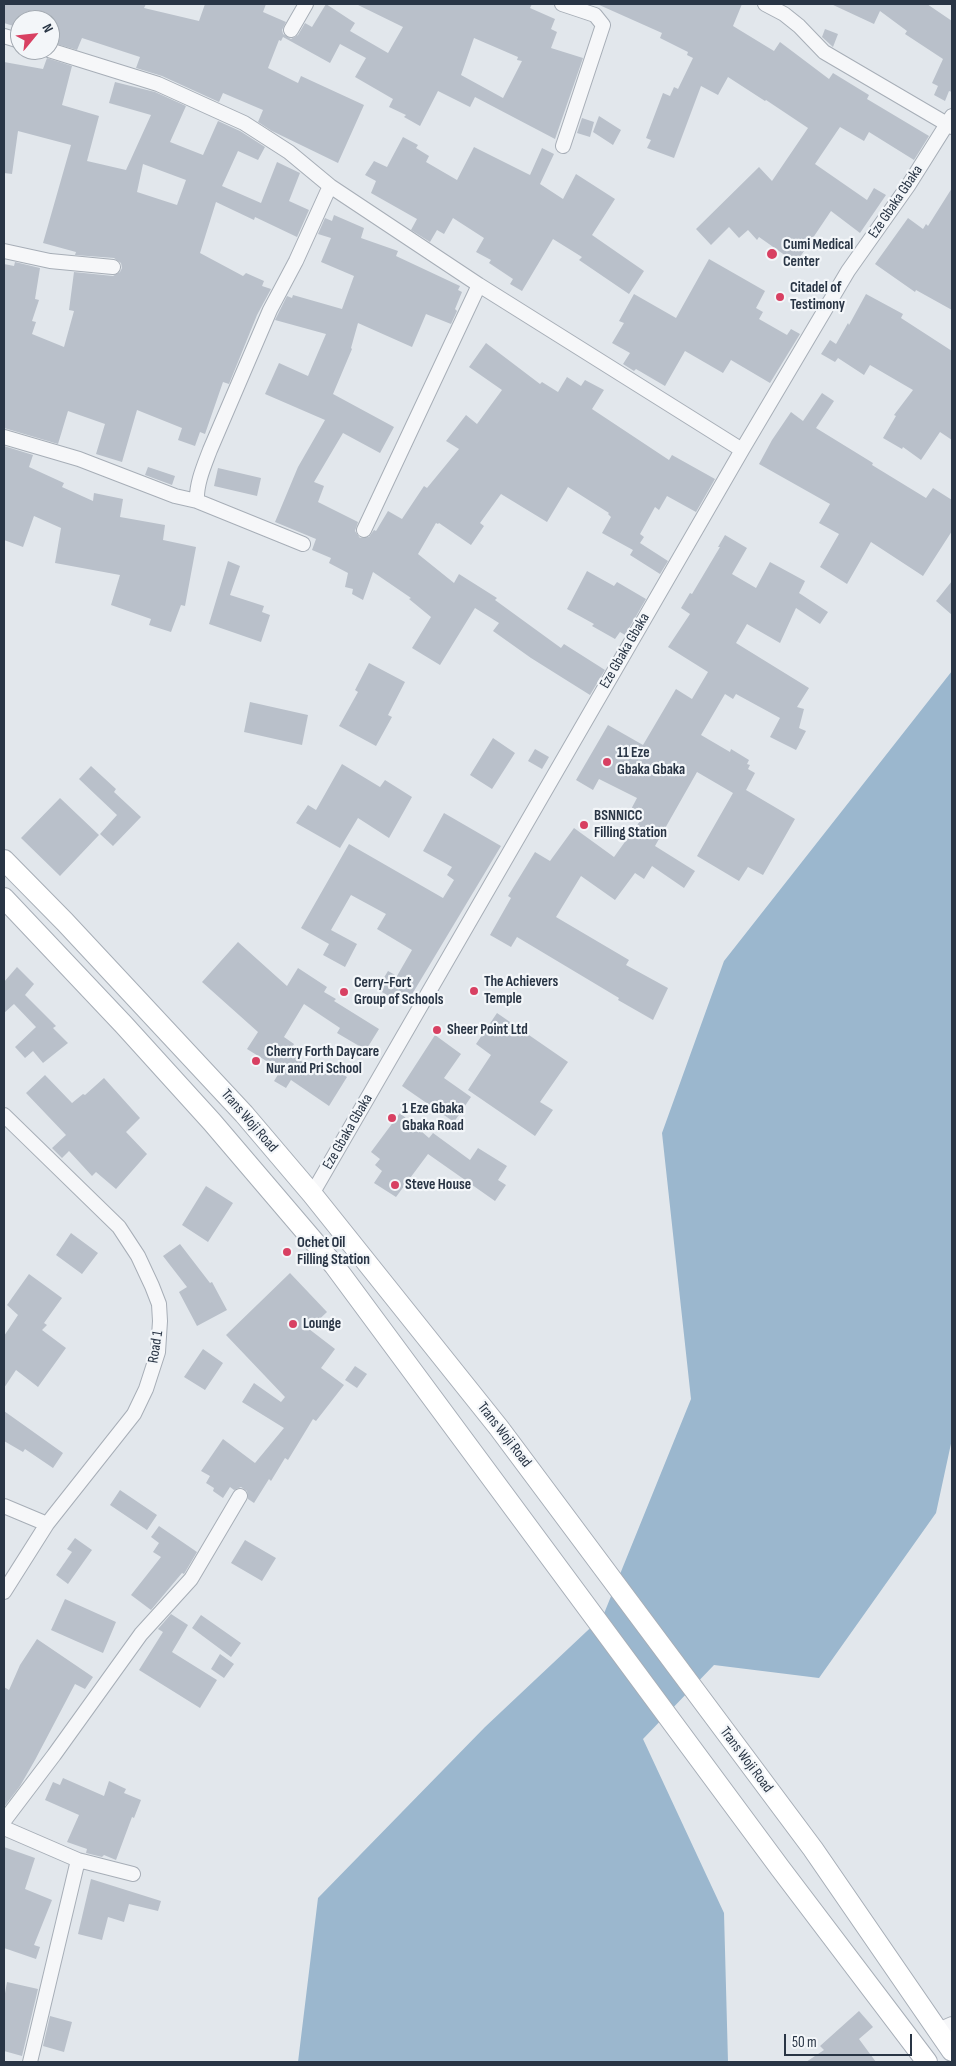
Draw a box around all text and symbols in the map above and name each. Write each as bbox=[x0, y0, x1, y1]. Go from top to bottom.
north arrow bbox=[10, 10, 60, 60]
text: N bbox=[39, 21, 57, 35]
street label: Eze Gbaka Gbaka bbox=[865, 162, 927, 242]
place label: Cumi Medical Center bbox=[783, 236, 853, 271]
marker: Cumi Medical Center bbox=[765, 247, 779, 261]
place label: Citadel of Testimony bbox=[790, 279, 845, 314]
marker: Citadel of Testimony bbox=[774, 291, 786, 303]
street label: Eze Gbaka Gbaka bbox=[596, 610, 654, 692]
place label: 11 Eze Gbaka Gbaka bbox=[617, 744, 685, 779]
marker: 11 Eze Gbaka Gbaka bbox=[601, 756, 613, 768]
place label: BSNNICC Filling Station bbox=[594, 807, 667, 842]
marker: BSNNICC Filling Station bbox=[578, 819, 590, 831]
place label: The Achievers Temple bbox=[484, 973, 558, 1008]
place label: Cerry-Fort Group of Schools bbox=[354, 974, 443, 1009]
marker: The Achievers Temple bbox=[468, 985, 480, 997]
marker: Cerry-Fort Group of Schools bbox=[338, 986, 350, 998]
place label: Sheer Point Ltd bbox=[447, 1021, 528, 1039]
marker: Sheer Point Ltd bbox=[431, 1024, 443, 1036]
place label: Cherry Forth Daycare Nur and Pri School bbox=[266, 1043, 379, 1078]
marker: Cherry Forth Daycare Nur and Pri School bbox=[250, 1055, 262, 1067]
street label: Trans Woji Road bbox=[217, 1086, 281, 1156]
street label: Eze Gbaka Gbaka bbox=[319, 1091, 377, 1173]
place label: 1 Eze Gbaka Gbaka Road bbox=[402, 1100, 464, 1135]
marker: 1 Eze Gbaka Gbaka Road bbox=[386, 1112, 398, 1124]
place label: Steve House bbox=[405, 1176, 471, 1194]
marker: Steve House bbox=[389, 1179, 401, 1191]
place label: Ochet Oil Filling Station bbox=[297, 1234, 370, 1269]
marker: Ochet Oil Filling Station bbox=[281, 1246, 293, 1258]
place label: Lounge bbox=[303, 1315, 341, 1333]
marker: Lounge bbox=[287, 1318, 299, 1330]
street label: Road 1 bbox=[145, 1329, 167, 1365]
street label: Trans Woji Road bbox=[473, 1399, 535, 1471]
street label: Trans Woji Road bbox=[715, 1724, 777, 1796]
scale bar bbox=[786, 2024, 914, 2056]
text: 50 m bbox=[792, 2033, 817, 2052]

